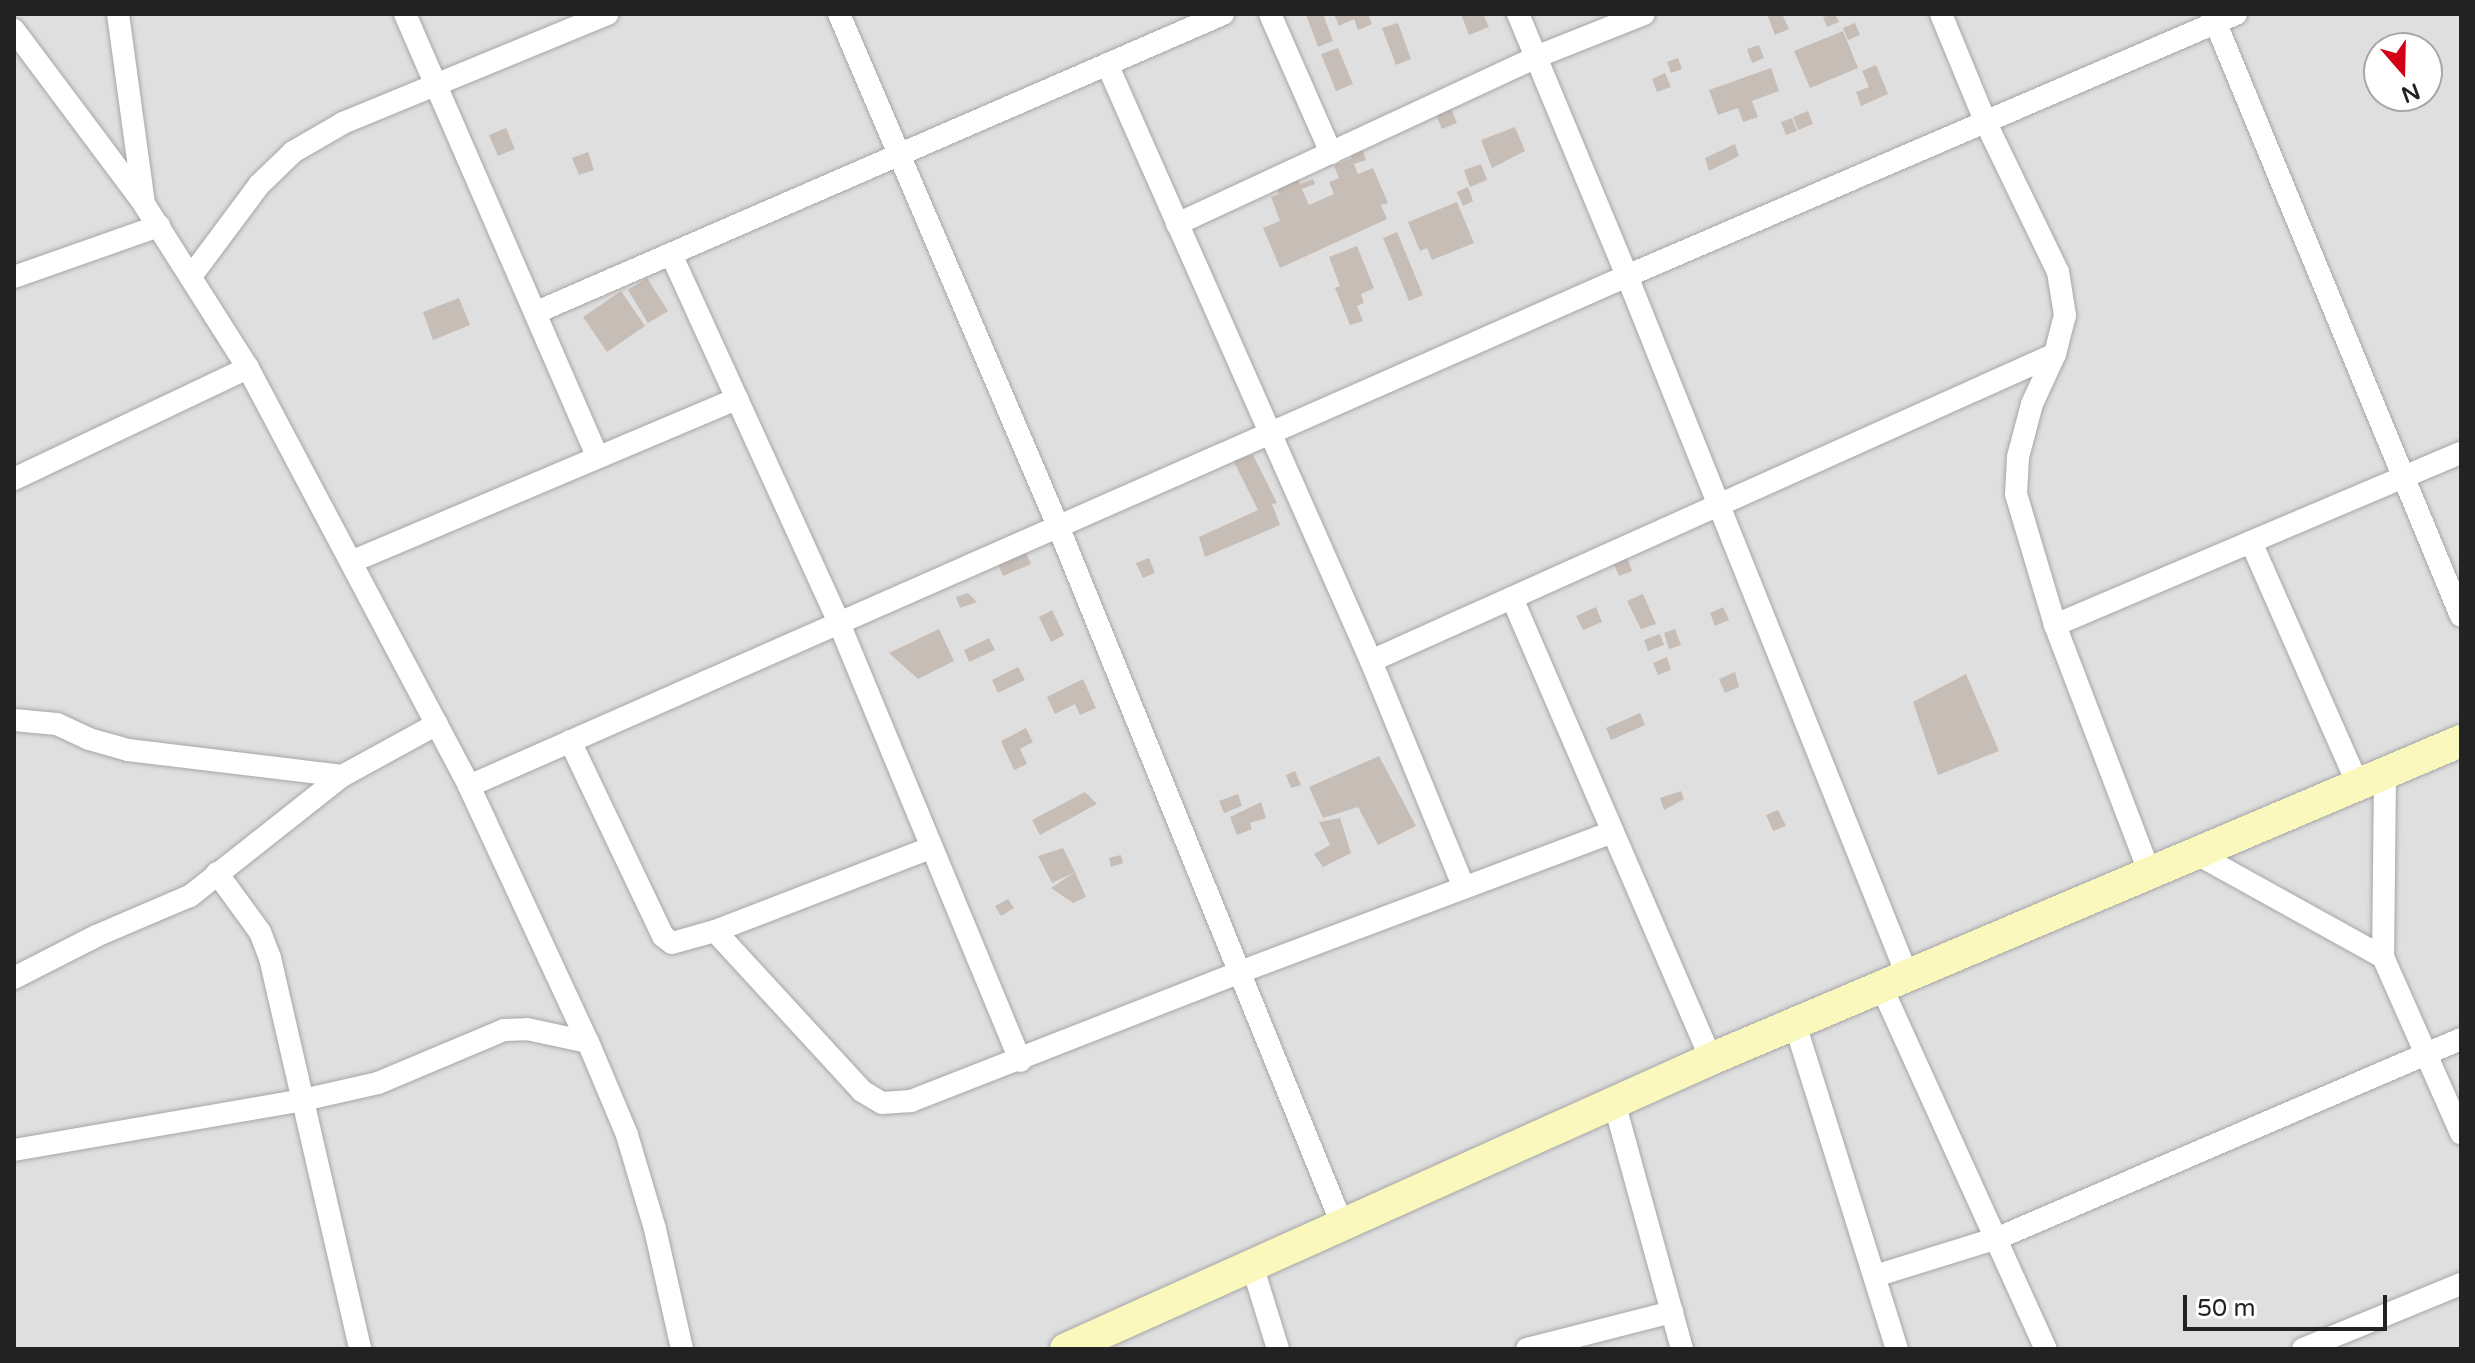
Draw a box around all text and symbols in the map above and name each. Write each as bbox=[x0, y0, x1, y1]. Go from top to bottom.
north arrow bbox=[2363, 32, 2443, 112]
text: N bbox=[2398, 77, 2423, 108]
scale bar bbox=[2187, 1279, 2391, 1329]
text: 50 m bbox=[2197, 1294, 2255, 1323]

